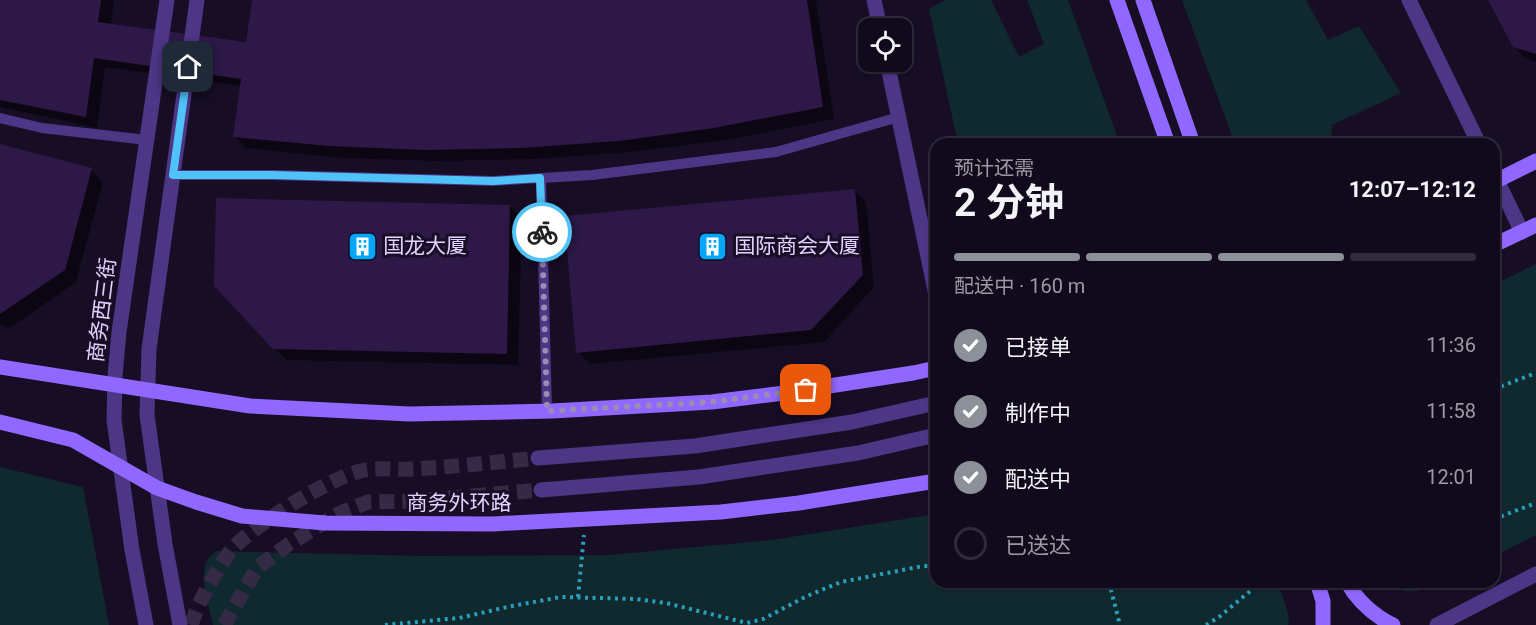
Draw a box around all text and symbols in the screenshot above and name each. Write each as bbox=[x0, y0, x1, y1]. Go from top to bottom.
map controls bbox=[858, 18, 912, 72]
button: locate bbox=[858, 18, 912, 72]
pin bbox=[162, 41, 213, 92]
icon: home bbox=[171, 50, 204, 83]
text: 预计还需 bbox=[954, 156, 1034, 180]
text: 12:07–12:12 bbox=[1349, 177, 1476, 202]
text: 2 分钟 bbox=[954, 180, 1064, 226]
courier bbox=[512, 202, 572, 262]
icon: bike bbox=[526, 216, 559, 249]
building icon: 国龙大厦 bbox=[346, 230, 378, 262]
building icon: 国际商会大厦 bbox=[697, 230, 729, 262]
place label: 国龙大厦 bbox=[383, 234, 467, 258]
place label: 国际商会大厦 bbox=[734, 234, 860, 258]
street label: 商务西三街 bbox=[84, 256, 120, 364]
text: 配送中 · 160 m bbox=[954, 274, 1085, 298]
icon: check bbox=[954, 329, 987, 362]
text: 11:36 bbox=[1426, 333, 1476, 357]
text: 已接单 bbox=[1005, 335, 1071, 360]
pin bbox=[780, 364, 831, 415]
icon: bag bbox=[789, 373, 822, 406]
icon: check bbox=[954, 395, 987, 428]
text: 11:58 bbox=[1426, 399, 1476, 423]
text: 制作中 bbox=[1005, 401, 1071, 426]
icon: check bbox=[954, 461, 987, 494]
text: 12:01 bbox=[1426, 465, 1476, 489]
text: 配送中 bbox=[1005, 467, 1071, 492]
street label: 商务外环路 bbox=[407, 491, 512, 515]
text: 已送达 bbox=[1005, 533, 1071, 558]

